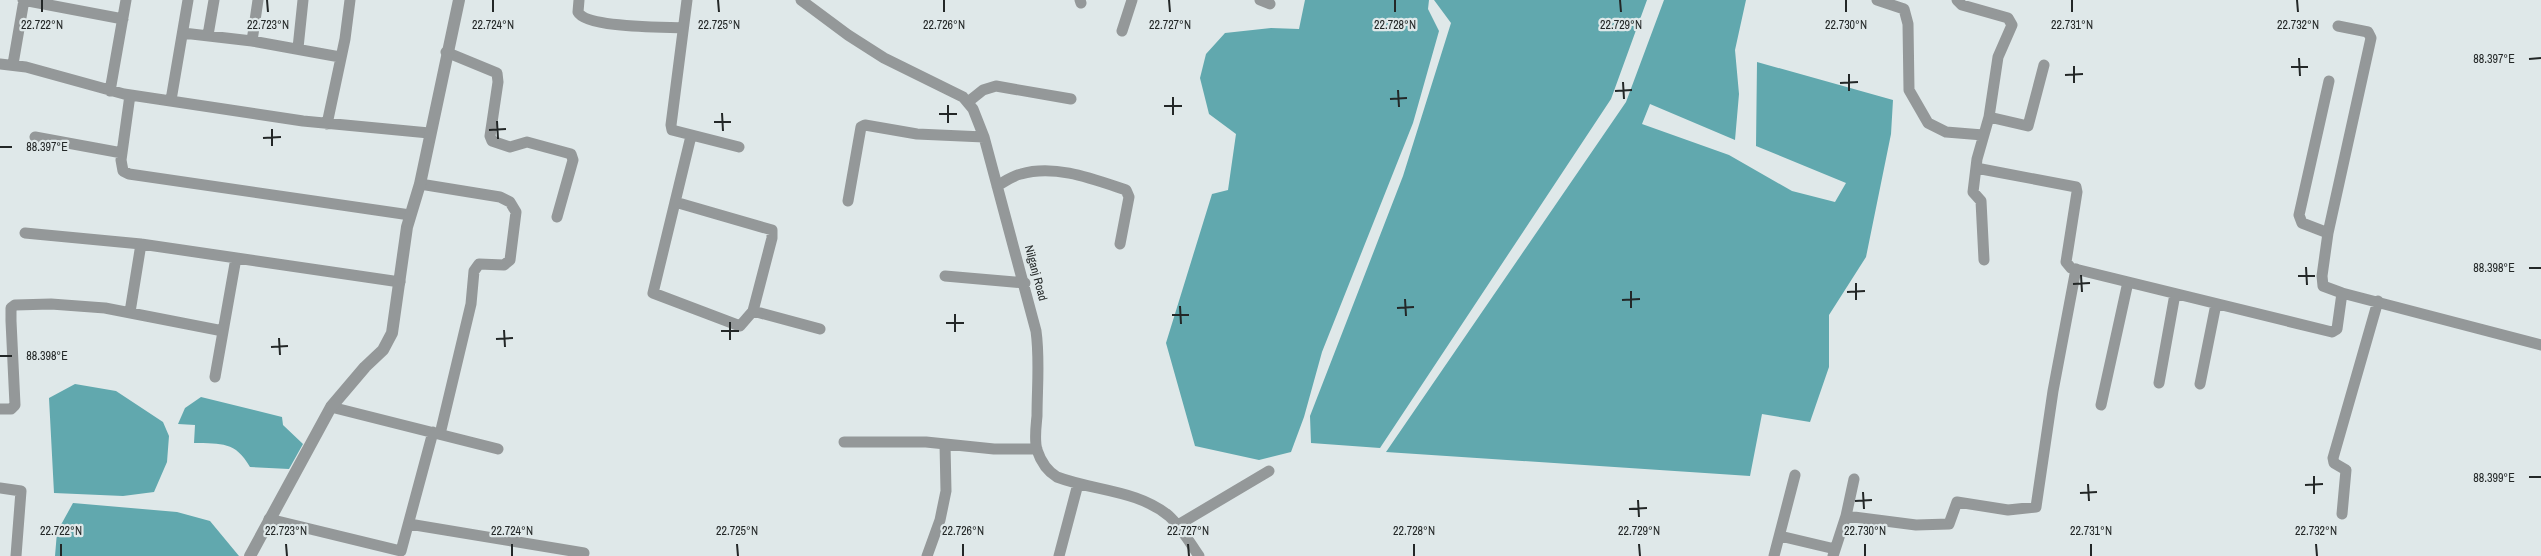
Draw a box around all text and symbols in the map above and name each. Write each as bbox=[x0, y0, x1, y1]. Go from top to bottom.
text: 22.722°N bbox=[21, 17, 63, 33]
text: 22.723°N bbox=[247, 17, 289, 33]
text: 22.724°N bbox=[472, 17, 514, 33]
text: 22.725°N bbox=[698, 17, 740, 33]
text: 22.726°N bbox=[923, 17, 965, 33]
text: 22.727°N bbox=[1149, 17, 1191, 33]
text: 22.728°N bbox=[1374, 17, 1416, 33]
text: 22.729°N bbox=[1600, 17, 1642, 33]
text: 22.730°N bbox=[1825, 17, 1867, 33]
text: 22.731°N bbox=[2051, 17, 2093, 33]
text: 22.732°N bbox=[2277, 17, 2319, 33]
text: 88.397°E bbox=[2473, 51, 2515, 67]
text: 88.397°E bbox=[26, 139, 68, 155]
street label: Nilganj Road bbox=[1021, 243, 1051, 303]
text: 88.398°E bbox=[2473, 260, 2515, 276]
text: 88.398°E bbox=[26, 348, 68, 364]
text: 88.399°E bbox=[2473, 470, 2515, 486]
text: 22.722°N bbox=[40, 523, 82, 539]
text: 22.723°N bbox=[265, 523, 307, 539]
text: 22.724°N bbox=[491, 523, 533, 539]
text: 22.725°N bbox=[716, 523, 758, 539]
text: 22.726°N bbox=[942, 523, 984, 539]
text: 22.727°N bbox=[1167, 523, 1209, 539]
text: 22.728°N bbox=[1393, 523, 1435, 539]
text: 22.729°N bbox=[1618, 523, 1660, 539]
text: 22.730°N bbox=[1844, 523, 1886, 539]
text: 22.731°N bbox=[2070, 523, 2112, 539]
text: 22.732°N bbox=[2295, 523, 2337, 539]

